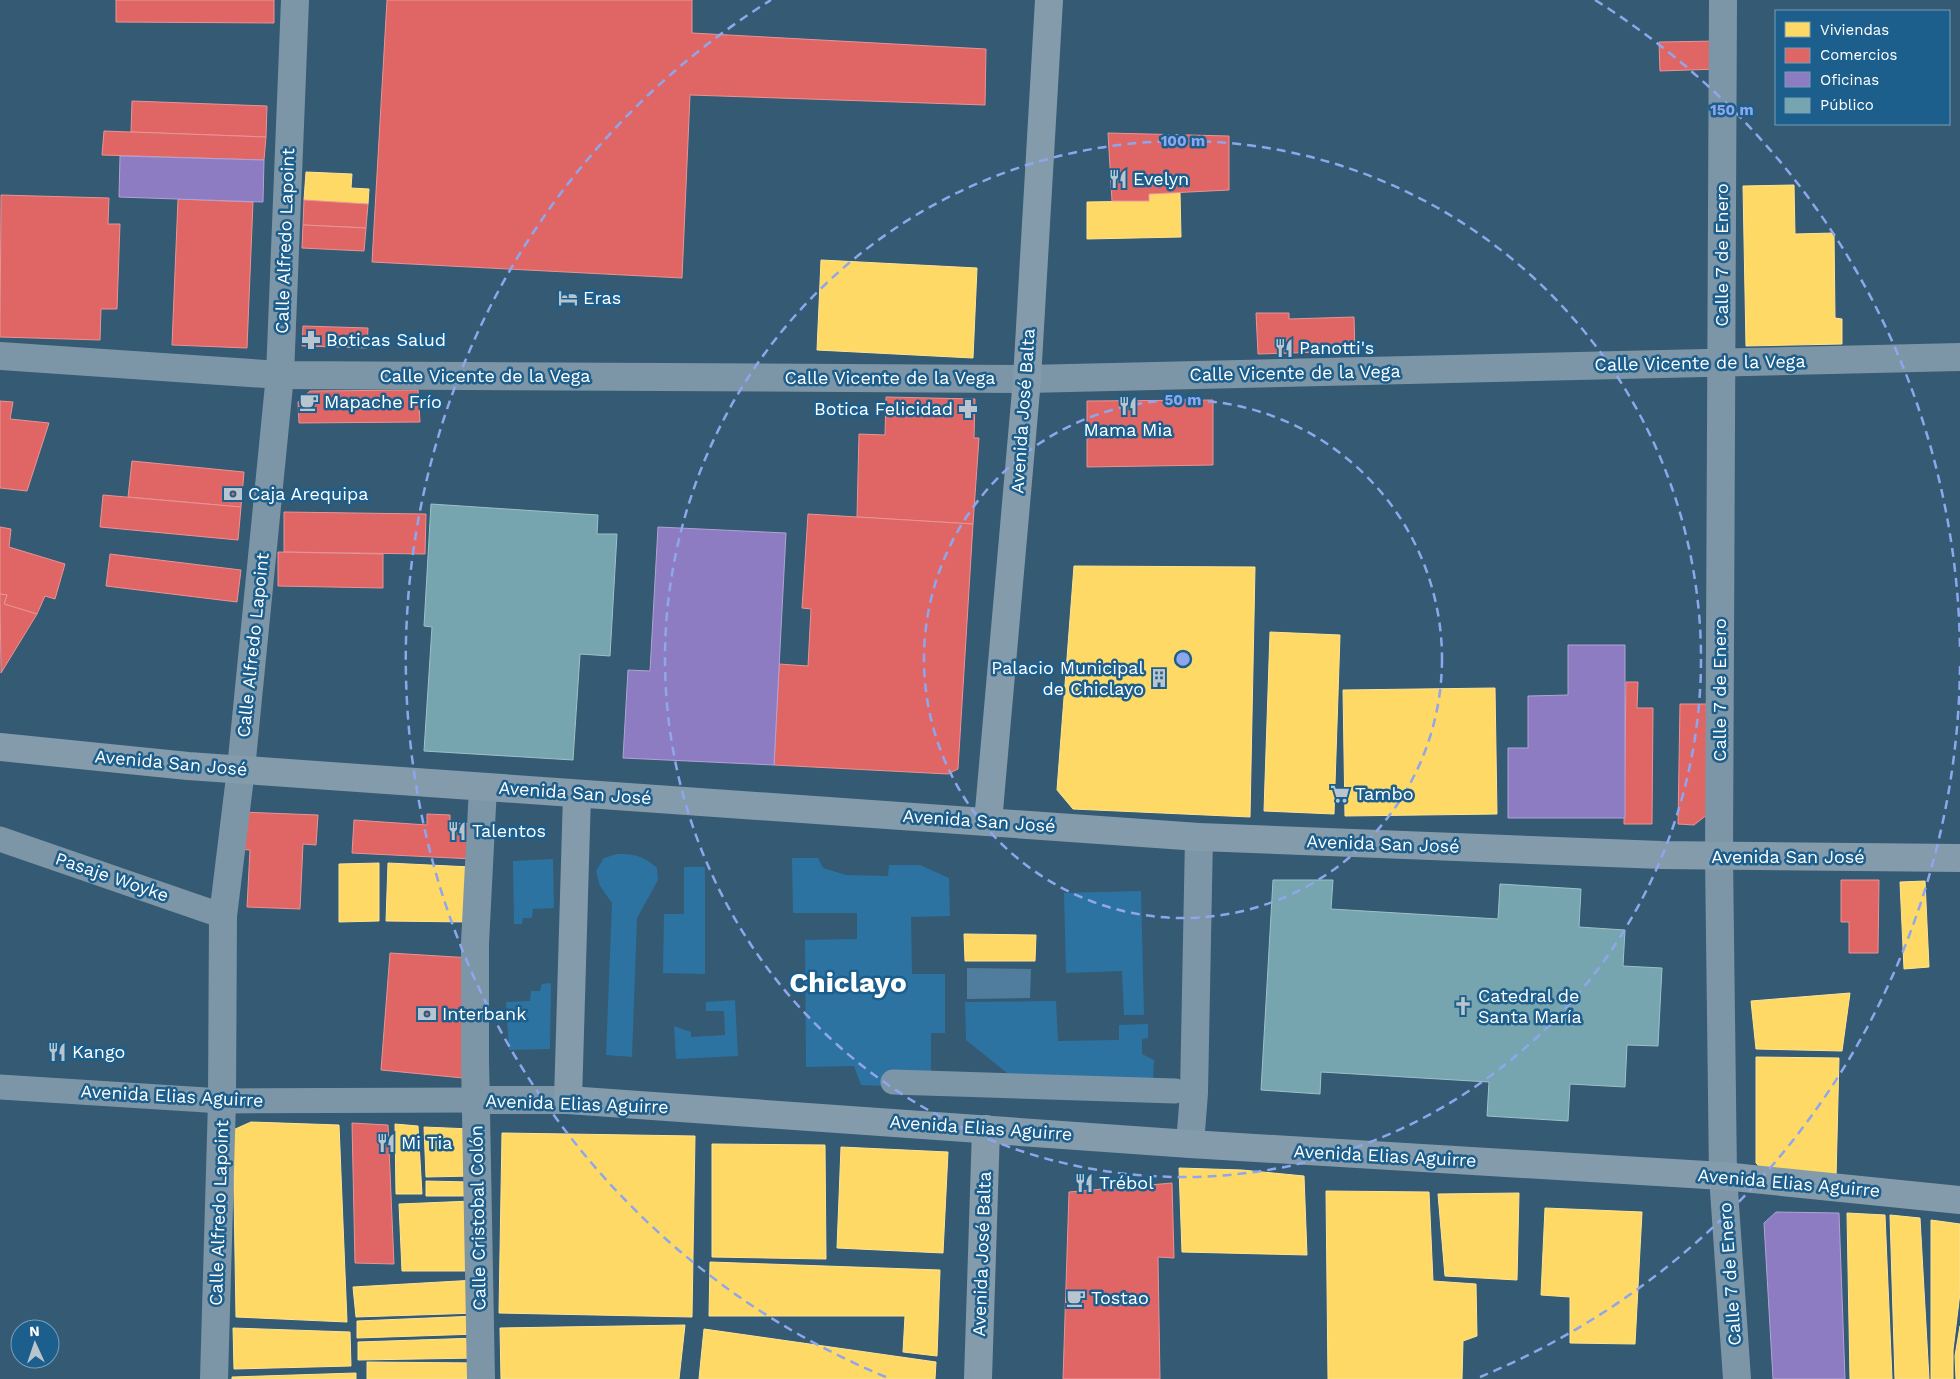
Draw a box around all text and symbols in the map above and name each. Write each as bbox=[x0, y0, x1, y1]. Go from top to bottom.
legend bbox=[1775, 10, 1950, 125]
text: Viviendas bbox=[1820, 21, 1889, 39]
text: Comercios bbox=[1820, 46, 1898, 64]
text: Oficinas bbox=[1820, 71, 1879, 89]
text: Público bbox=[1820, 96, 1874, 114]
text: 150 m bbox=[1710, 101, 1754, 119]
text: 100 m bbox=[1161, 132, 1205, 150]
street label: Calle Alfredo Lapoint bbox=[271, 147, 298, 334]
restaurant icon: Evelyn bbox=[1107, 168, 1129, 190]
place label: Evelyn bbox=[1133, 168, 1189, 189]
street label: Calle 7 de Enero bbox=[1711, 183, 1732, 327]
hotel icon: Eras bbox=[557, 287, 579, 309]
place label: Eras bbox=[583, 287, 621, 308]
street label: Avenida José Balta bbox=[1006, 328, 1039, 494]
pharmacy icon: Boticas Salud bbox=[300, 329, 322, 351]
place label: Boticas Salud bbox=[326, 329, 446, 350]
restaurant icon: Panotti's bbox=[1273, 337, 1295, 359]
place label: Panotti's bbox=[1299, 337, 1374, 358]
street label: Calle Vicente de la Vega bbox=[1594, 350, 1806, 375]
street label: Calle Vicente de la Vega bbox=[1189, 360, 1401, 385]
street label: Calle Vicente de la Vega bbox=[379, 365, 591, 386]
street label: Calle Vicente de la Vega bbox=[784, 367, 996, 388]
cafe icon: Mapache Frío bbox=[298, 391, 320, 413]
place label: Mapache Frío bbox=[324, 391, 442, 412]
text: 50 m bbox=[1165, 391, 1201, 409]
restaurant icon: Mama Mia bbox=[1117, 395, 1139, 417]
place label: Botica Felicidad bbox=[814, 398, 953, 419]
pharmacy icon: Botica Felicidad bbox=[957, 398, 979, 420]
place label: Mama Mia bbox=[1084, 419, 1172, 440]
bank icon: Caja Arequipa bbox=[222, 483, 244, 505]
place label: Caja Arequipa bbox=[248, 483, 369, 504]
street label: Calle Alfredo Lapoint bbox=[232, 551, 273, 738]
street label: Calle 7 de Enero bbox=[1709, 618, 1730, 762]
centre of rings bbox=[1174, 650, 1192, 668]
place label: Palacio Municipal de Chiclayo bbox=[991, 657, 1144, 699]
building icon: Palacio Municipal de Chiclayo bbox=[1148, 667, 1170, 689]
street label: Avenida San José bbox=[94, 745, 248, 780]
street label: Avenida San José bbox=[498, 777, 652, 808]
supermarket icon: Tambo bbox=[1329, 783, 1351, 805]
place label: Tambo bbox=[1355, 783, 1413, 804]
street label: Avenida San José bbox=[902, 805, 1056, 836]
restaurant icon: Talentos bbox=[446, 820, 468, 842]
place label: Talentos bbox=[472, 820, 546, 841]
street label: Avenida San José bbox=[1306, 830, 1460, 857]
street label: Avenida San José bbox=[1711, 846, 1865, 867]
street label: Pasaje Woyke bbox=[53, 847, 172, 906]
district label: Chiclayo bbox=[789, 966, 907, 999]
place label: Catedral de Santa María bbox=[1478, 985, 1582, 1027]
church icon: Catedral de Santa María bbox=[1452, 995, 1474, 1017]
bank icon: Interbank bbox=[416, 1003, 438, 1025]
place label: Interbank bbox=[442, 1003, 526, 1024]
restaurant icon: Kango bbox=[46, 1041, 68, 1063]
place label: Kango bbox=[72, 1041, 125, 1062]
street label: Avenida Elias Aguirre bbox=[80, 1080, 264, 1111]
street label: Avenida Elias Aguirre bbox=[485, 1090, 669, 1117]
street label: Avenida Elias Aguirre bbox=[889, 1111, 1073, 1144]
street label: Calle Alfredo Lapoint bbox=[205, 1119, 232, 1306]
street label: Calle Cristobal Colón bbox=[465, 1125, 490, 1311]
restaurant icon: Mi Tia bbox=[375, 1132, 397, 1154]
place label: Mi Tia bbox=[401, 1132, 452, 1153]
street label: Avenida Elias Aguirre bbox=[1293, 1140, 1477, 1171]
street label: Avenida Elias Aguirre bbox=[1697, 1164, 1881, 1201]
street label: Avenida José Balta bbox=[968, 1171, 995, 1337]
restaurant icon: Trébol bbox=[1073, 1172, 1095, 1194]
place label: Trébol bbox=[1099, 1172, 1154, 1193]
street label: Calle 7 de Enero bbox=[1714, 1202, 1745, 1346]
cafe icon: Tostao bbox=[1065, 1287, 1087, 1309]
place label: Tostao bbox=[1091, 1287, 1149, 1308]
north arrow bbox=[10, 1319, 60, 1369]
text: N bbox=[29, 1323, 40, 1339]

